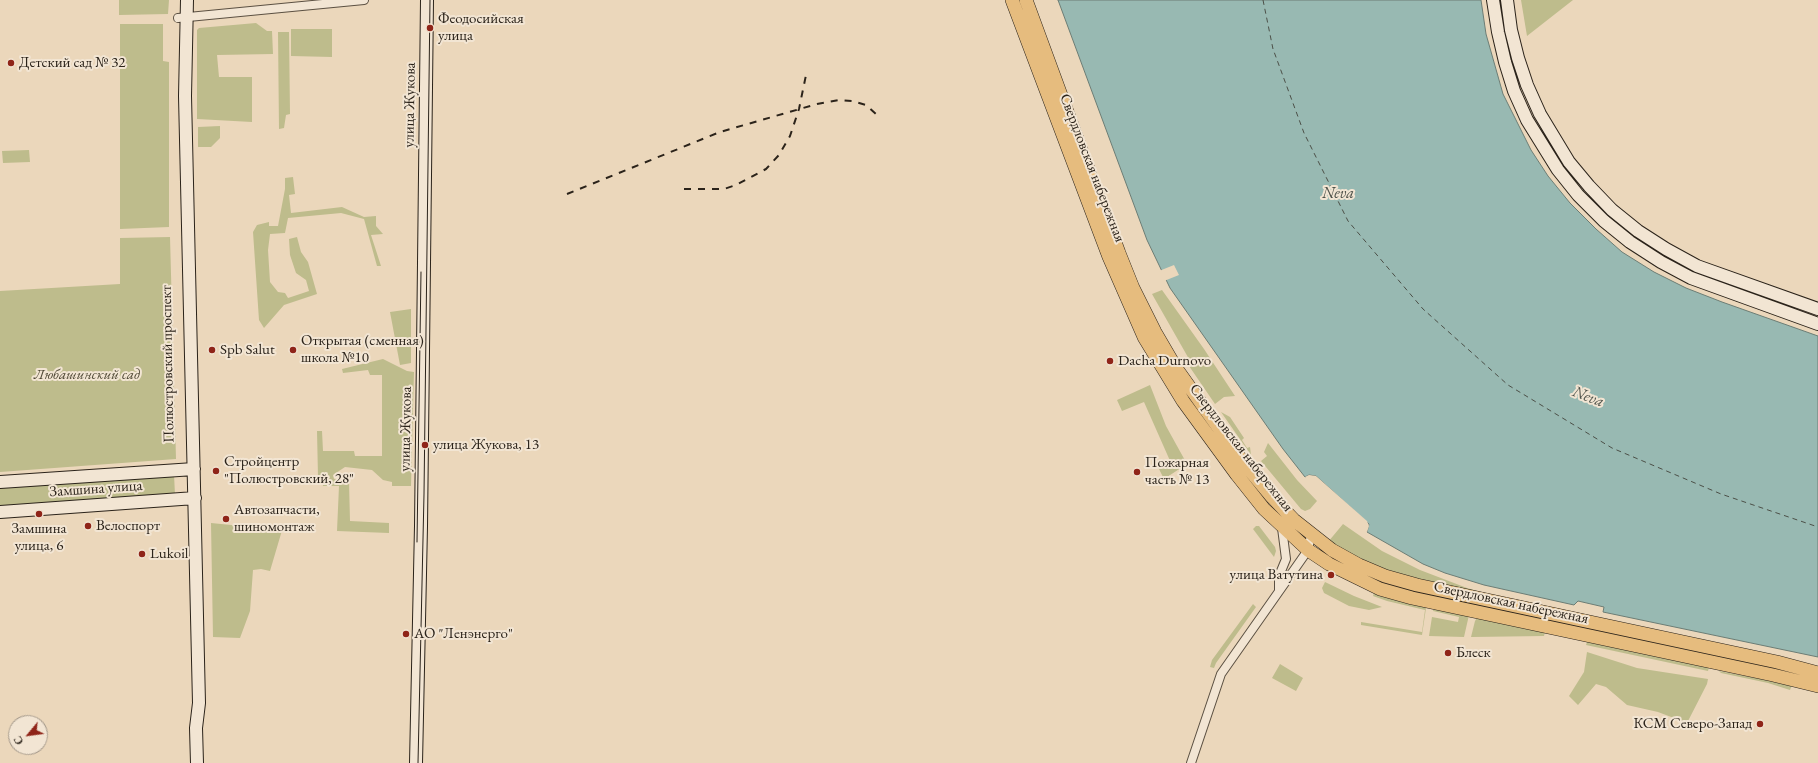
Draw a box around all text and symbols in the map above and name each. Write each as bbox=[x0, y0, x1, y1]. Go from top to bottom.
place label: Феодосийская улица bbox=[438, 10, 524, 45]
marker: Феодосийская улица bbox=[425, 23, 435, 33]
place label: Детский сад № 32 bbox=[19, 54, 126, 72]
marker: Детский сад № 32 bbox=[6, 58, 16, 68]
street label: улица Жукова bbox=[400, 62, 420, 148]
street label: Свердловская набережная bbox=[1055, 91, 1129, 245]
water label: Neva bbox=[1322, 184, 1354, 204]
street label: Полюстровский проспект bbox=[158, 285, 178, 443]
place label: Открытая (сменная) школа №10 bbox=[301, 332, 424, 367]
place label: Spb Salut bbox=[220, 341, 275, 359]
marker: Spb Salut bbox=[207, 345, 217, 355]
marker: Открытая (сменная) школа №10 bbox=[288, 345, 298, 355]
place label: Dacha Durnovo bbox=[1118, 352, 1211, 370]
marker: Dacha Durnovo bbox=[1105, 356, 1115, 366]
park label: Любашинский сад bbox=[34, 366, 140, 384]
street label: Свердловская набережная bbox=[1185, 380, 1297, 516]
water label: Neva bbox=[1570, 382, 1606, 412]
street label: улица Жукова bbox=[396, 386, 416, 472]
place label: улица Жукова, 13 bbox=[433, 436, 539, 454]
marker: улица Жукова, 13 bbox=[420, 440, 430, 450]
place label: Стройцентр "Полюстровский, 28" bbox=[224, 453, 354, 488]
place label: Пожарная часть № 13 bbox=[1145, 454, 1209, 489]
marker: Стройцентр "Полюстровский, 28" bbox=[211, 466, 221, 476]
marker: Пожарная часть № 13 bbox=[1132, 467, 1142, 477]
street label: Замшина улица bbox=[49, 477, 143, 501]
place label: Автозапчасти, шиномонтаж bbox=[234, 501, 320, 536]
marker: Замшина улица, 6 bbox=[34, 509, 44, 519]
marker: Автозапчасти, шиномонтаж bbox=[221, 514, 231, 524]
place label: Велоспорт bbox=[96, 517, 160, 535]
place label: Замшина улица, 6 bbox=[11, 520, 67, 555]
marker: Велоспорт bbox=[83, 521, 93, 531]
place label: Lukoil bbox=[150, 545, 188, 563]
marker: Lukoil bbox=[137, 549, 147, 559]
place label: улица Ватутина bbox=[1230, 566, 1323, 584]
marker: улица Ватутина bbox=[1326, 570, 1336, 580]
street label: Свердловская набережная bbox=[1432, 578, 1590, 628]
place label: АО "Ленэнерго" bbox=[414, 625, 513, 643]
marker: АО "Ленэнерго" bbox=[401, 629, 411, 639]
place label: Блеск bbox=[1456, 644, 1491, 662]
marker: Блеск bbox=[1443, 648, 1453, 658]
north arrow bbox=[8, 715, 48, 755]
place label: КСМ Северо-Запад bbox=[1634, 715, 1752, 733]
marker: КСМ Северо-Запад bbox=[1755, 719, 1765, 729]
text: С bbox=[10, 734, 26, 747]

